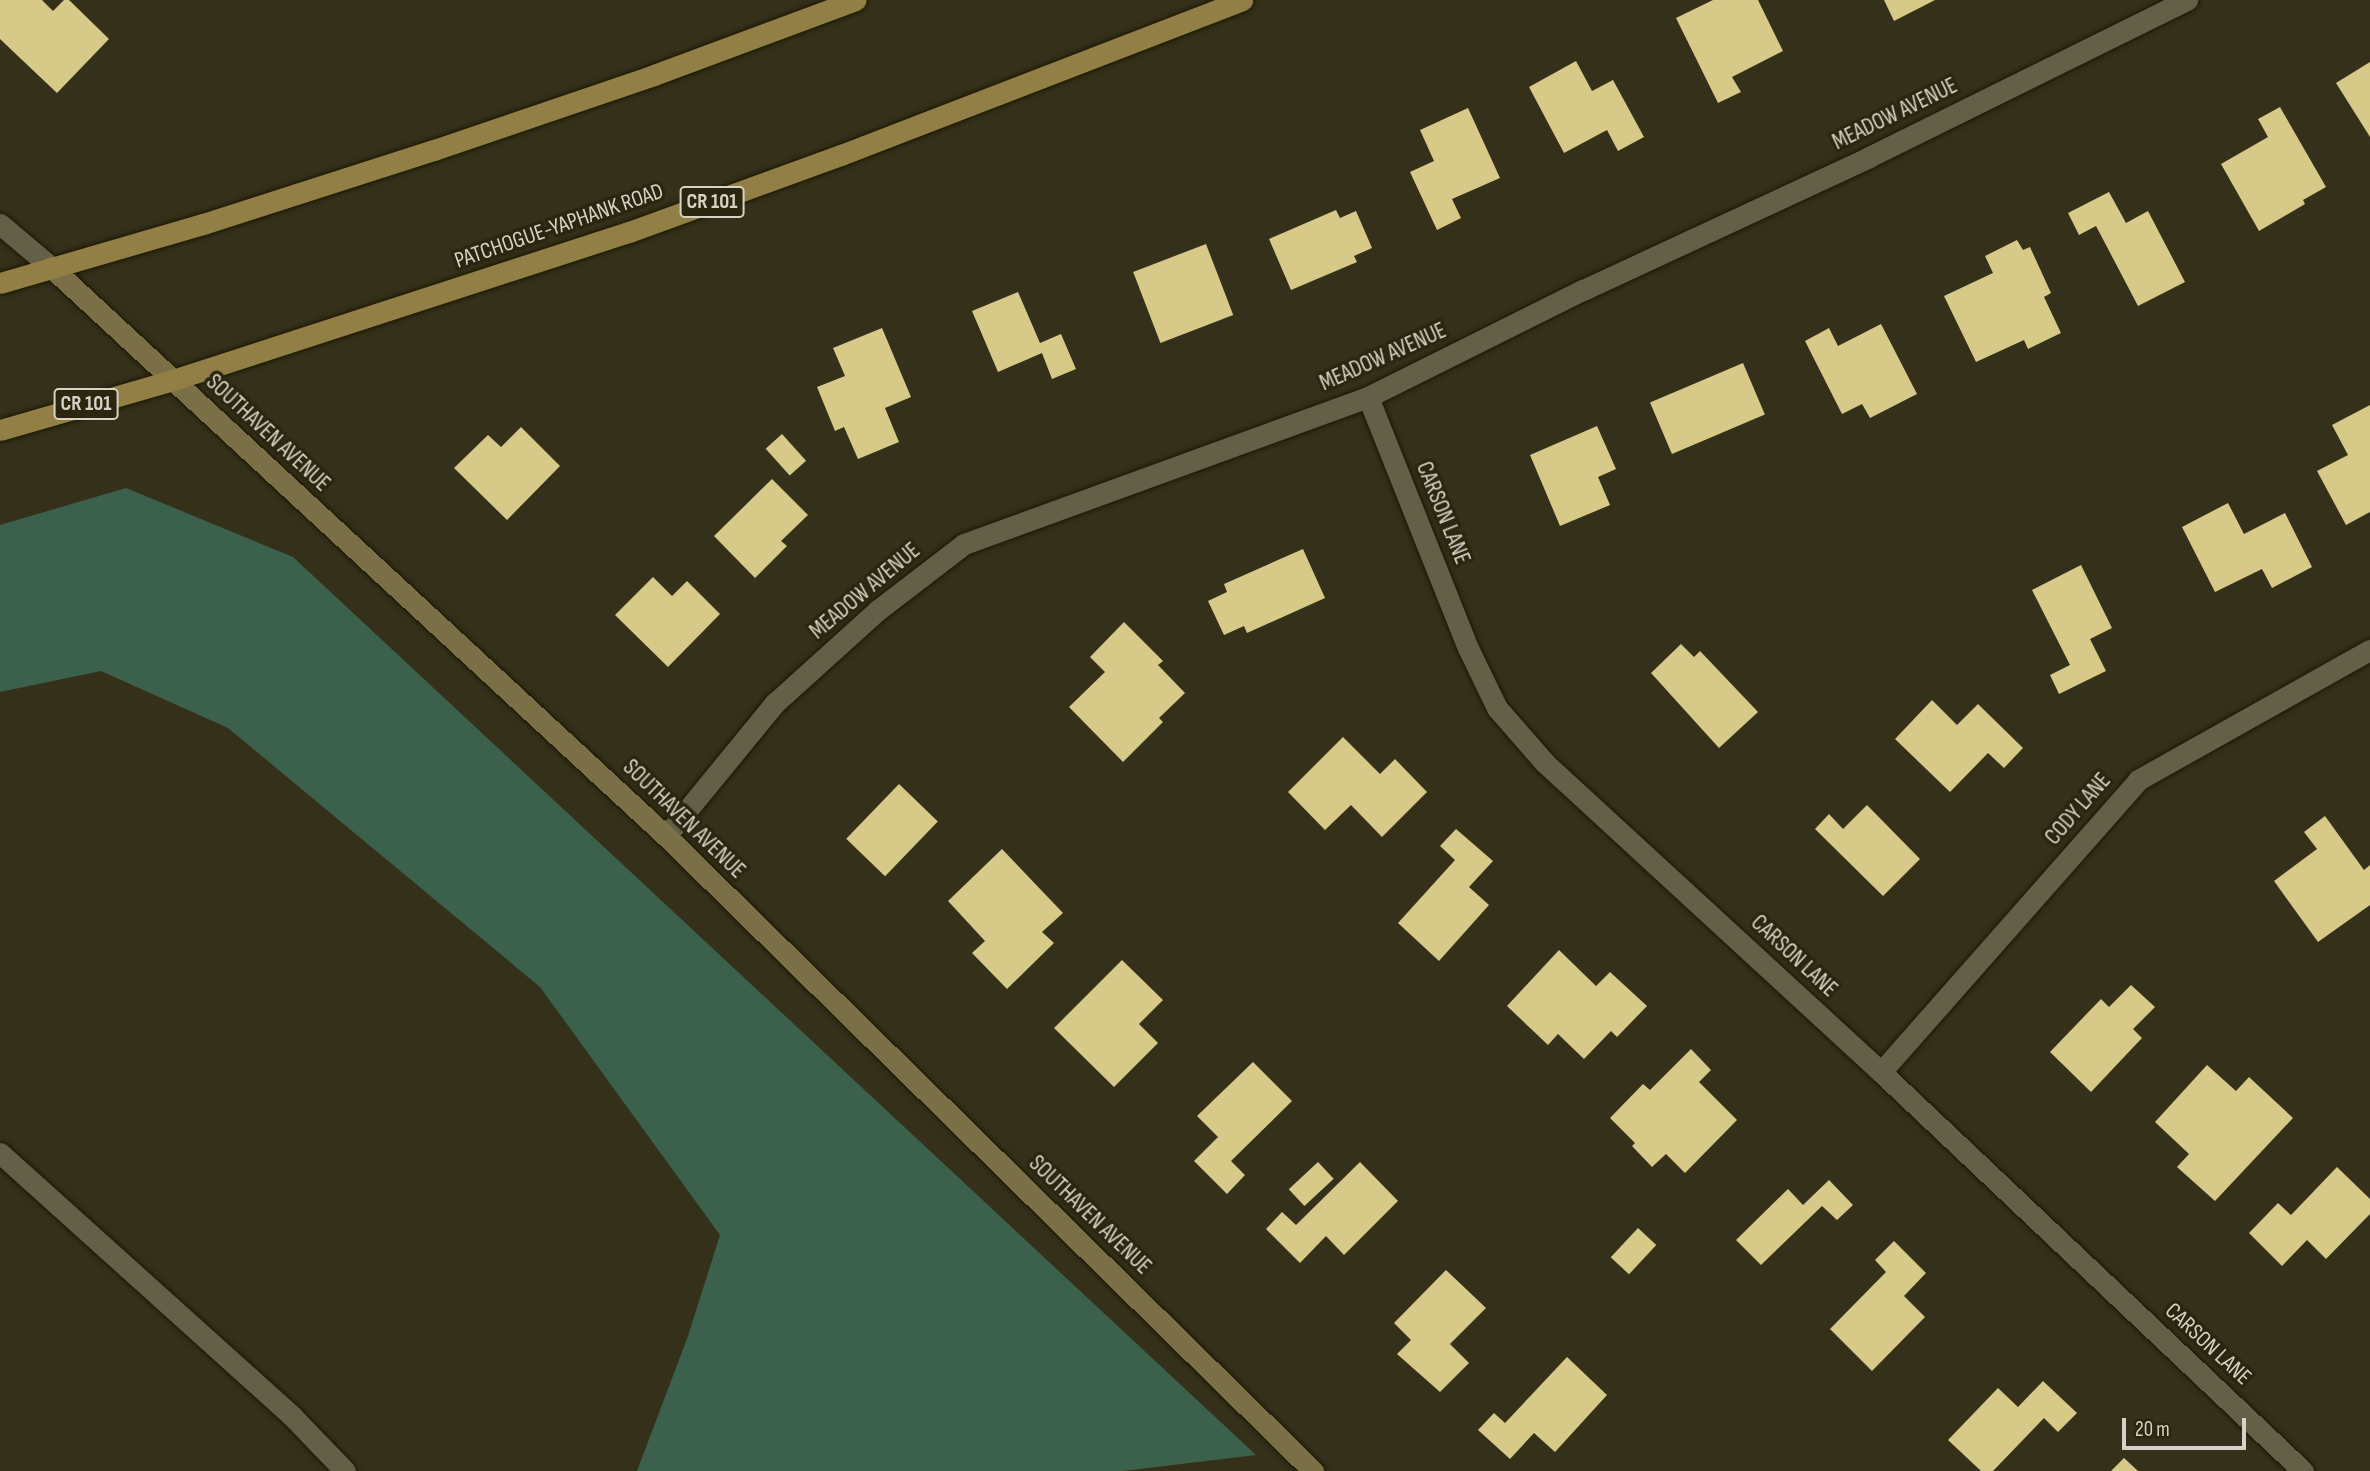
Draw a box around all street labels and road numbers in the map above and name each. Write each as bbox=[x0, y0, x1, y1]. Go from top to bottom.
street label: MEADOW AVENUE bbox=[1828, 72, 1962, 156]
street label: PATCHOGUE-YAPHANK ROAD bbox=[451, 177, 667, 275]
road number: CR 101 bbox=[679, 184, 745, 220]
street label: MEADOW AVENUE bbox=[1315, 317, 1451, 397]
street label: SOUTHAVEN AVENUE bbox=[200, 369, 336, 497]
road number: CR 101 bbox=[53, 386, 119, 422]
street label: CARSON LANE bbox=[1410, 458, 1476, 568]
street label: MEADOW AVENUE bbox=[804, 537, 926, 645]
street label: SOUTHAVEN AVENUE bbox=[617, 754, 751, 884]
street label: CODY LANE bbox=[2039, 767, 2117, 851]
street label: CARSON LANE bbox=[1745, 909, 1843, 1003]
street label: SOUTHAVEN AVENUE bbox=[1023, 1150, 1157, 1280]
street label: CARSON LANE bbox=[2159, 1297, 2257, 1391]

